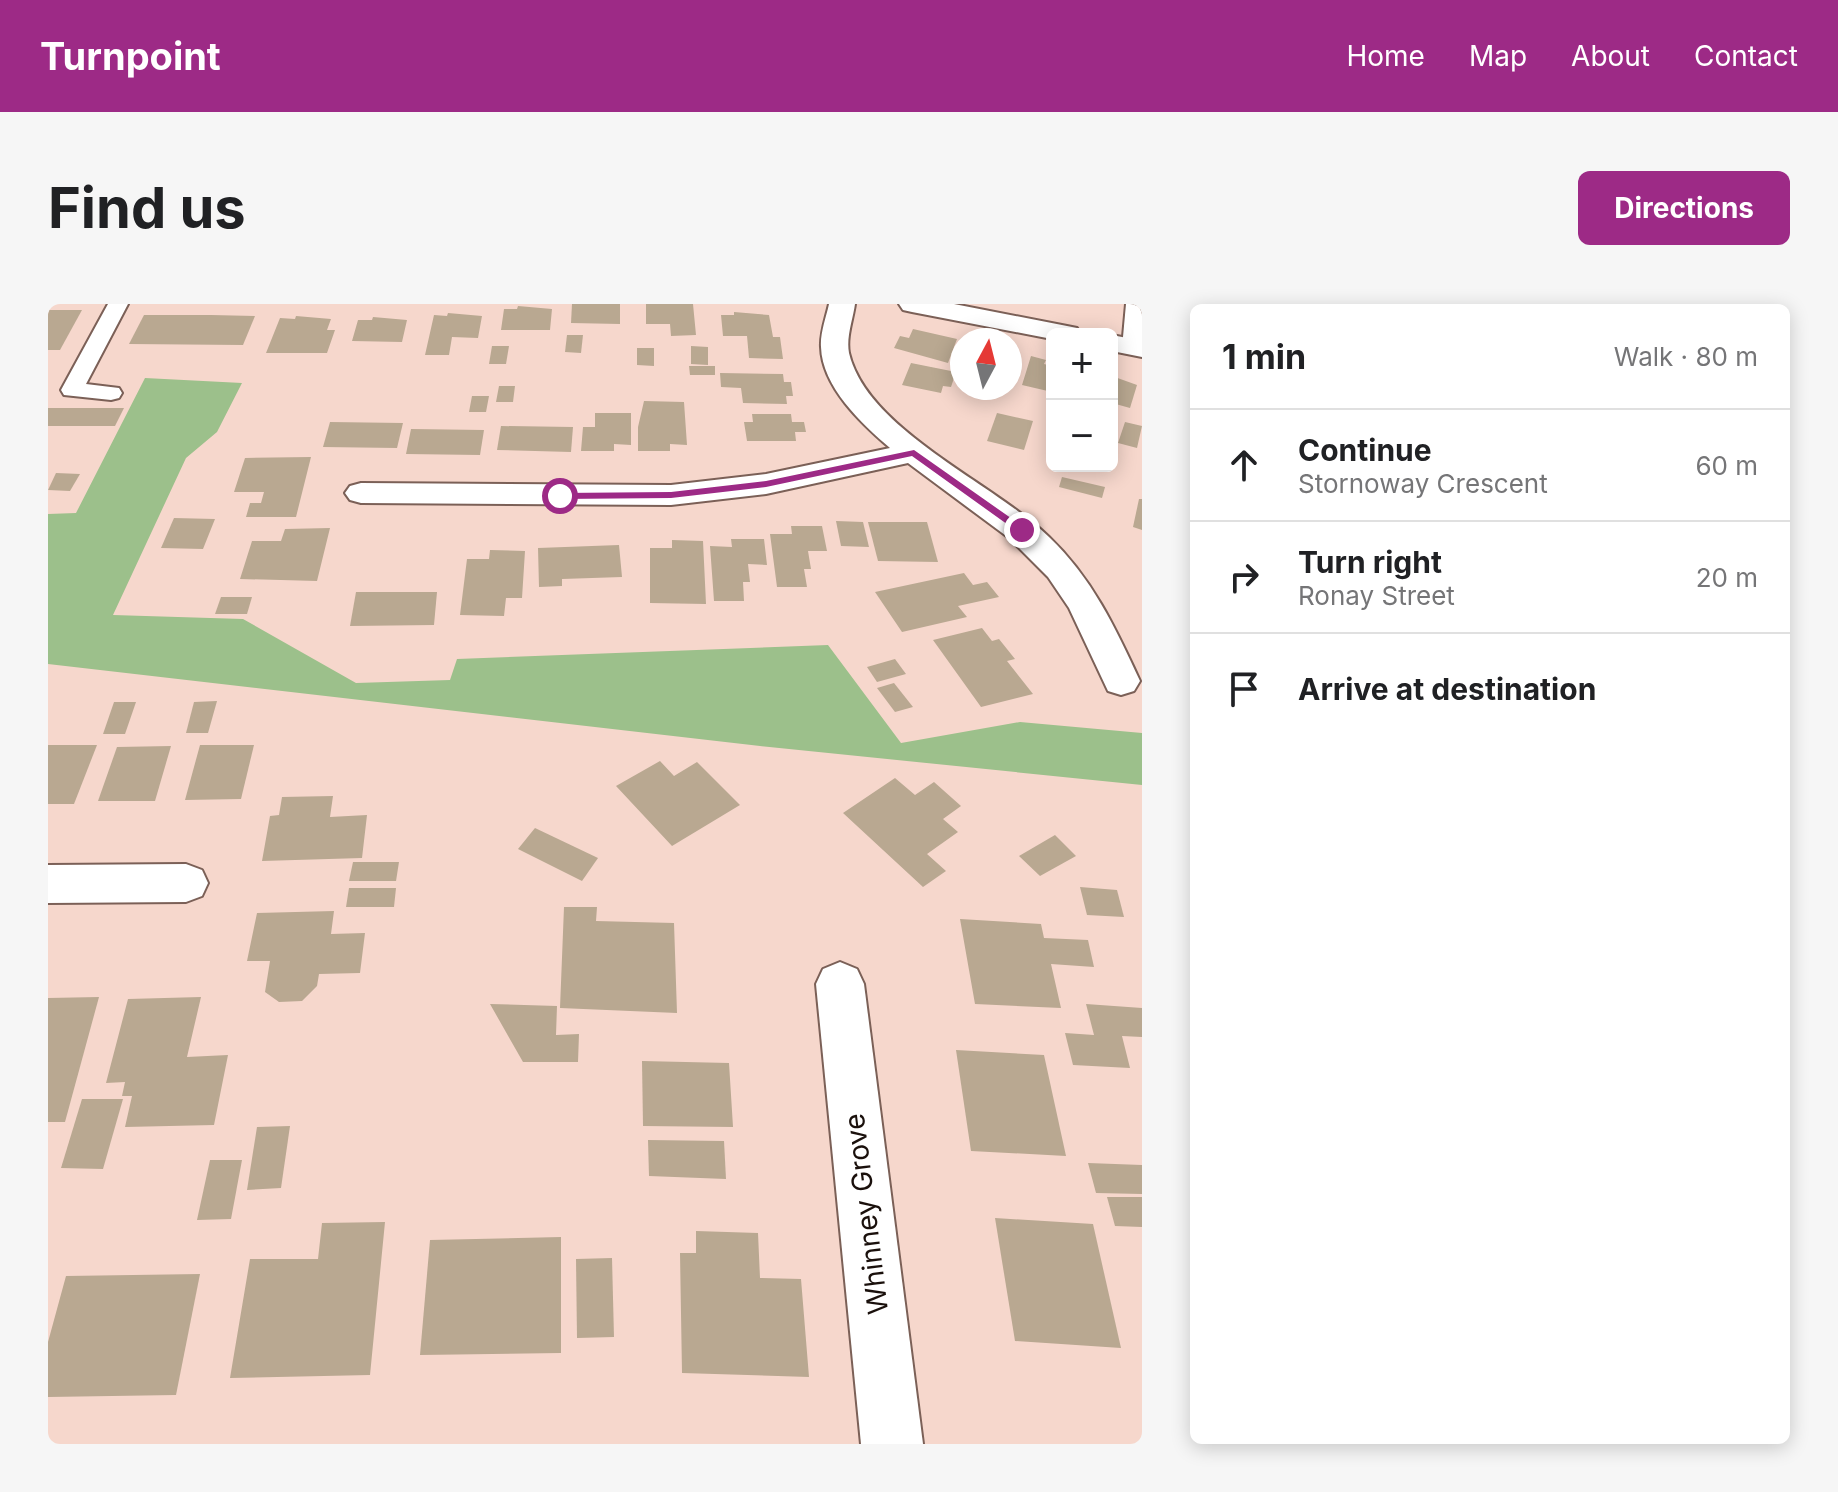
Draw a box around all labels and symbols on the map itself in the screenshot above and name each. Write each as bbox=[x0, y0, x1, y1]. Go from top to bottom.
north arrow bbox=[950, 328, 1022, 400]
route start bbox=[542, 478, 578, 514]
route end bbox=[1004, 512, 1040, 548]
street label: Whinney Grove bbox=[837, 1112, 895, 1316]

